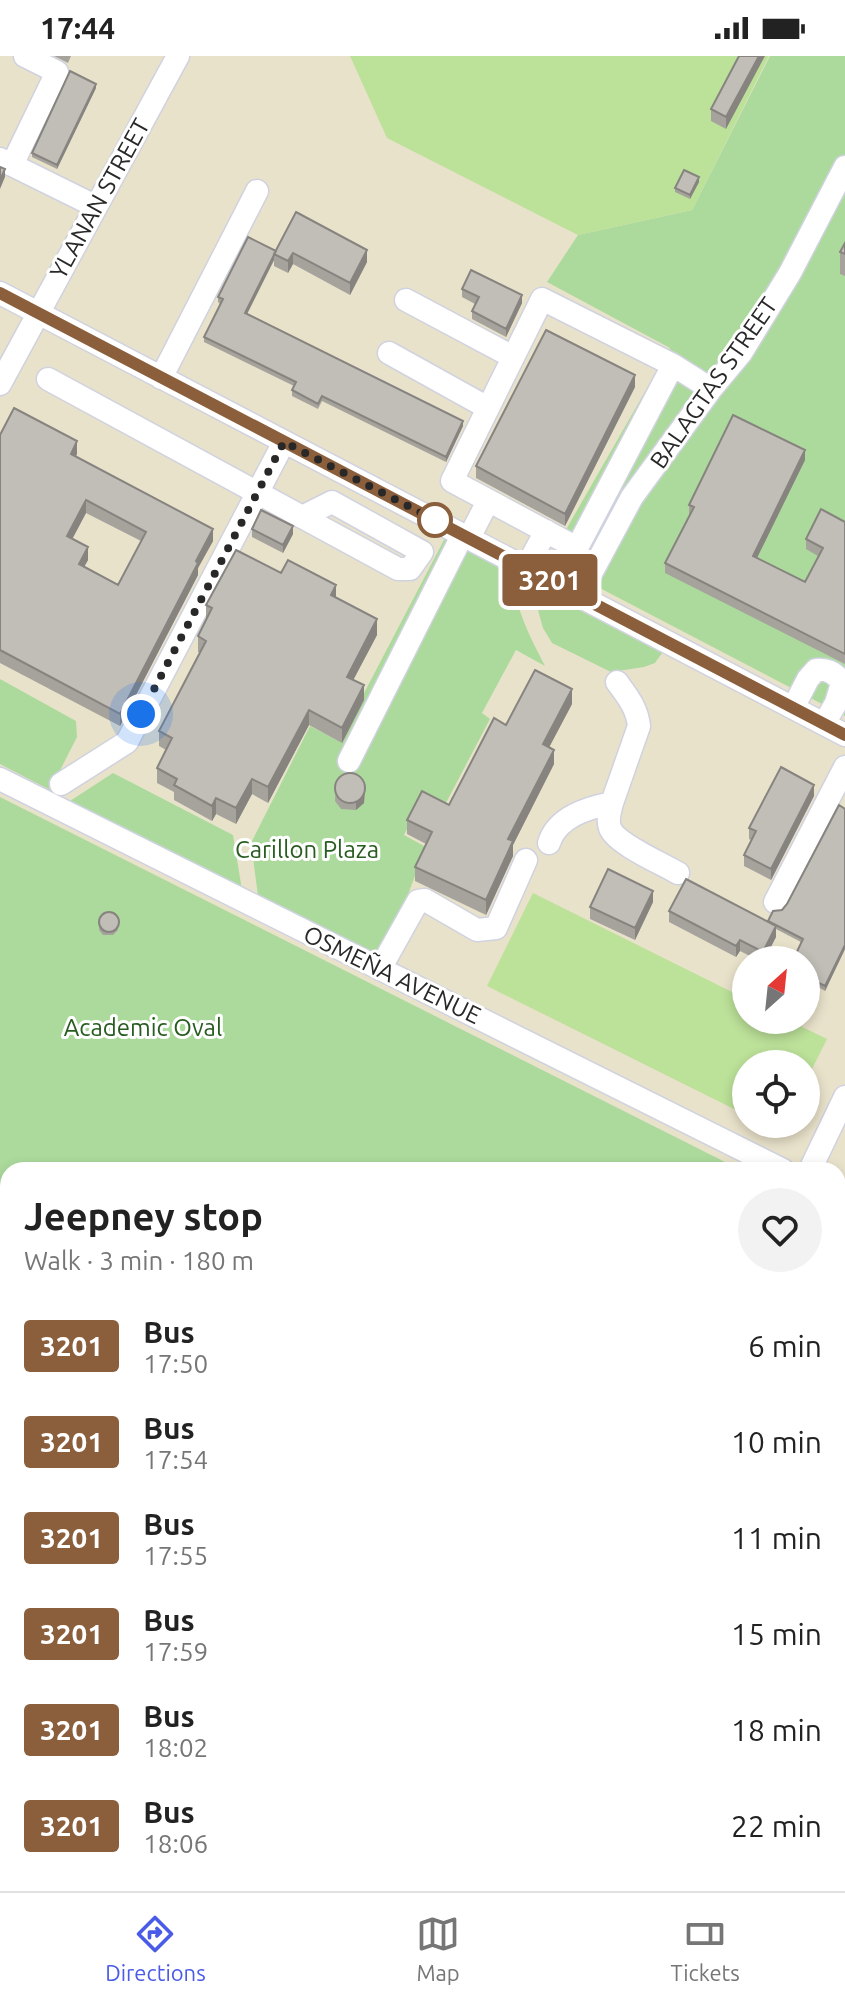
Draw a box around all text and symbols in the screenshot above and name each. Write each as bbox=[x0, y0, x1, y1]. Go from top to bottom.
text: 17:44 bbox=[40, 11, 115, 45]
street label: YLANAN STREET bbox=[44, 114, 155, 284]
street label: BALAGTAS STREET bbox=[645, 292, 783, 473]
unlabelled marker bbox=[418, 503, 452, 537]
line badge: 3201 bbox=[494, 554, 606, 606]
text: 3201 bbox=[518, 564, 582, 595]
your location bbox=[121, 694, 161, 734]
park label: Carillon Plaza bbox=[235, 836, 379, 863]
street label: OSMEÑA AVENUE bbox=[299, 920, 485, 1029]
north arrow bbox=[732, 946, 820, 1034]
map controls bbox=[732, 946, 820, 1138]
park label: Academic Oval bbox=[64, 1014, 222, 1041]
button: locate bbox=[732, 1050, 820, 1138]
button: heart bbox=[738, 1188, 822, 1272]
text: Jeepney stop bbox=[24, 1195, 263, 1237]
text: Walk · 3 min · 180 m bbox=[24, 1246, 254, 1275]
text: Bus bbox=[143, 1315, 195, 1349]
text: 6 min bbox=[748, 1329, 822, 1363]
text: 3201 bbox=[40, 1330, 103, 1361]
text: 17:50 bbox=[143, 1349, 208, 1378]
text: Bus bbox=[143, 1411, 195, 1445]
text: 10 min bbox=[731, 1425, 822, 1459]
text: 3201 bbox=[40, 1426, 103, 1457]
text: 17:54 bbox=[143, 1445, 208, 1474]
text: Bus bbox=[143, 1507, 195, 1541]
text: 11 min bbox=[731, 1521, 822, 1555]
text: 3201 bbox=[40, 1522, 103, 1553]
text: 17:55 bbox=[143, 1541, 208, 1570]
text: Bus bbox=[143, 1603, 195, 1637]
text: 15 min bbox=[731, 1617, 822, 1651]
text: 3201 bbox=[40, 1618, 103, 1649]
text: 17:59 bbox=[143, 1637, 208, 1666]
text: Bus bbox=[143, 1699, 195, 1733]
text: 18 min bbox=[731, 1713, 822, 1747]
text: 3201 bbox=[40, 1714, 103, 1745]
text: 18:02 bbox=[143, 1733, 208, 1762]
text: Bus bbox=[143, 1795, 195, 1829]
text: 22 min bbox=[731, 1809, 822, 1843]
text: 3201 bbox=[40, 1810, 103, 1841]
text: 18:06 bbox=[143, 1829, 208, 1858]
tab: Directions bbox=[105, 1912, 206, 1985]
tab: Map bbox=[416, 1912, 460, 1985]
tab: Tickets bbox=[670, 1912, 740, 1985]

